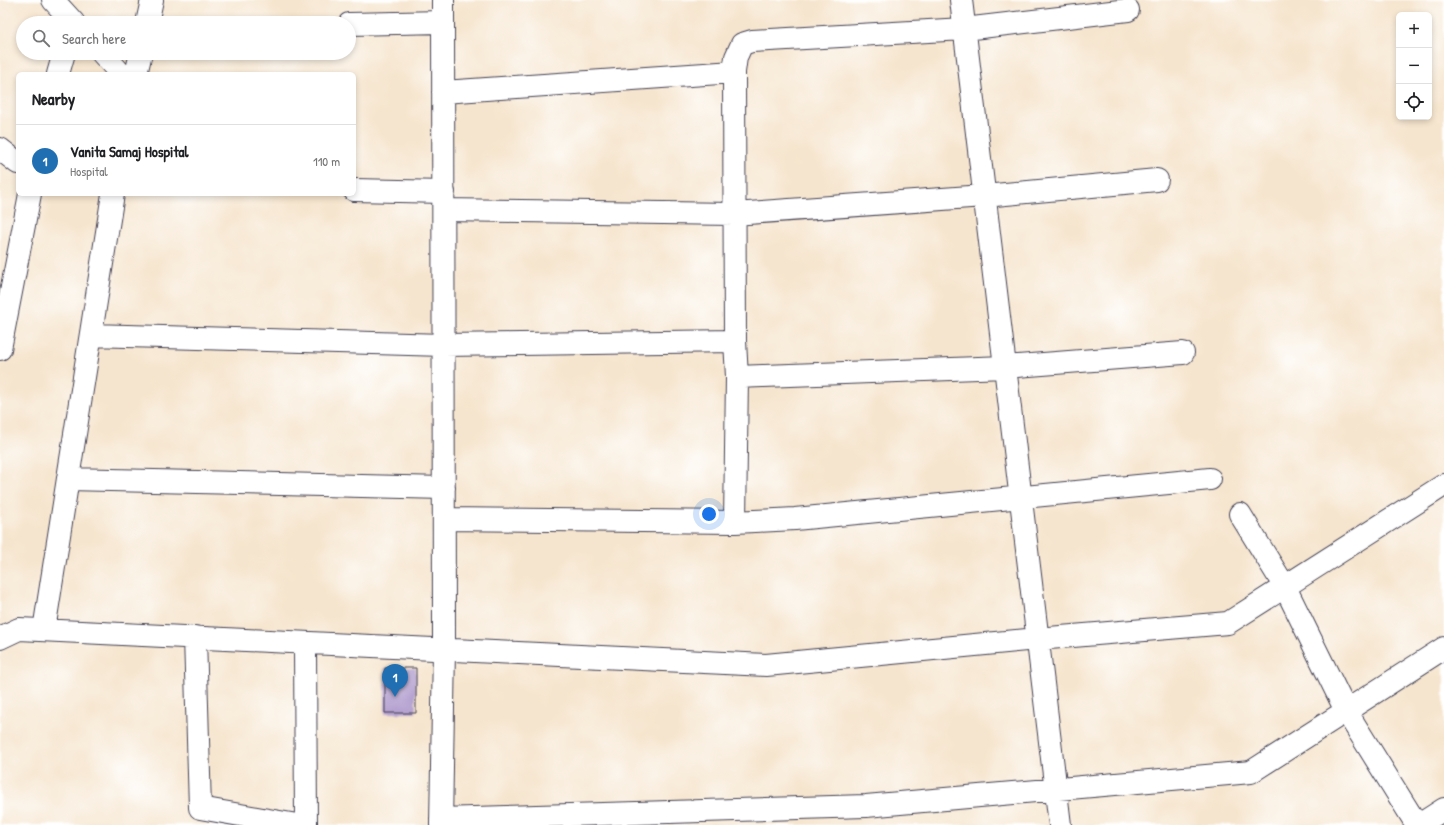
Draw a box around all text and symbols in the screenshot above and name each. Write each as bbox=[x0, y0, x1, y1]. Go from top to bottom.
map controls bbox=[1396, 12, 1432, 120]
button: + bbox=[1396, 12, 1432, 48]
search box bbox=[16, 16, 356, 60]
icon: search bbox=[30, 27, 52, 49]
text: Search here bbox=[62, 28, 126, 49]
button: − bbox=[1396, 48, 1432, 84]
button: locate bbox=[1396, 84, 1432, 120]
text: Nearby bbox=[32, 87, 75, 110]
text: Vanita Samaj Hospital bbox=[70, 141, 188, 162]
text: 1 bbox=[43, 152, 47, 170]
text: 110 m bbox=[313, 152, 340, 170]
text: Hospital bbox=[70, 162, 108, 180]
your location bbox=[699, 504, 719, 524]
pin: 1 bbox=[382, 664, 408, 697]

